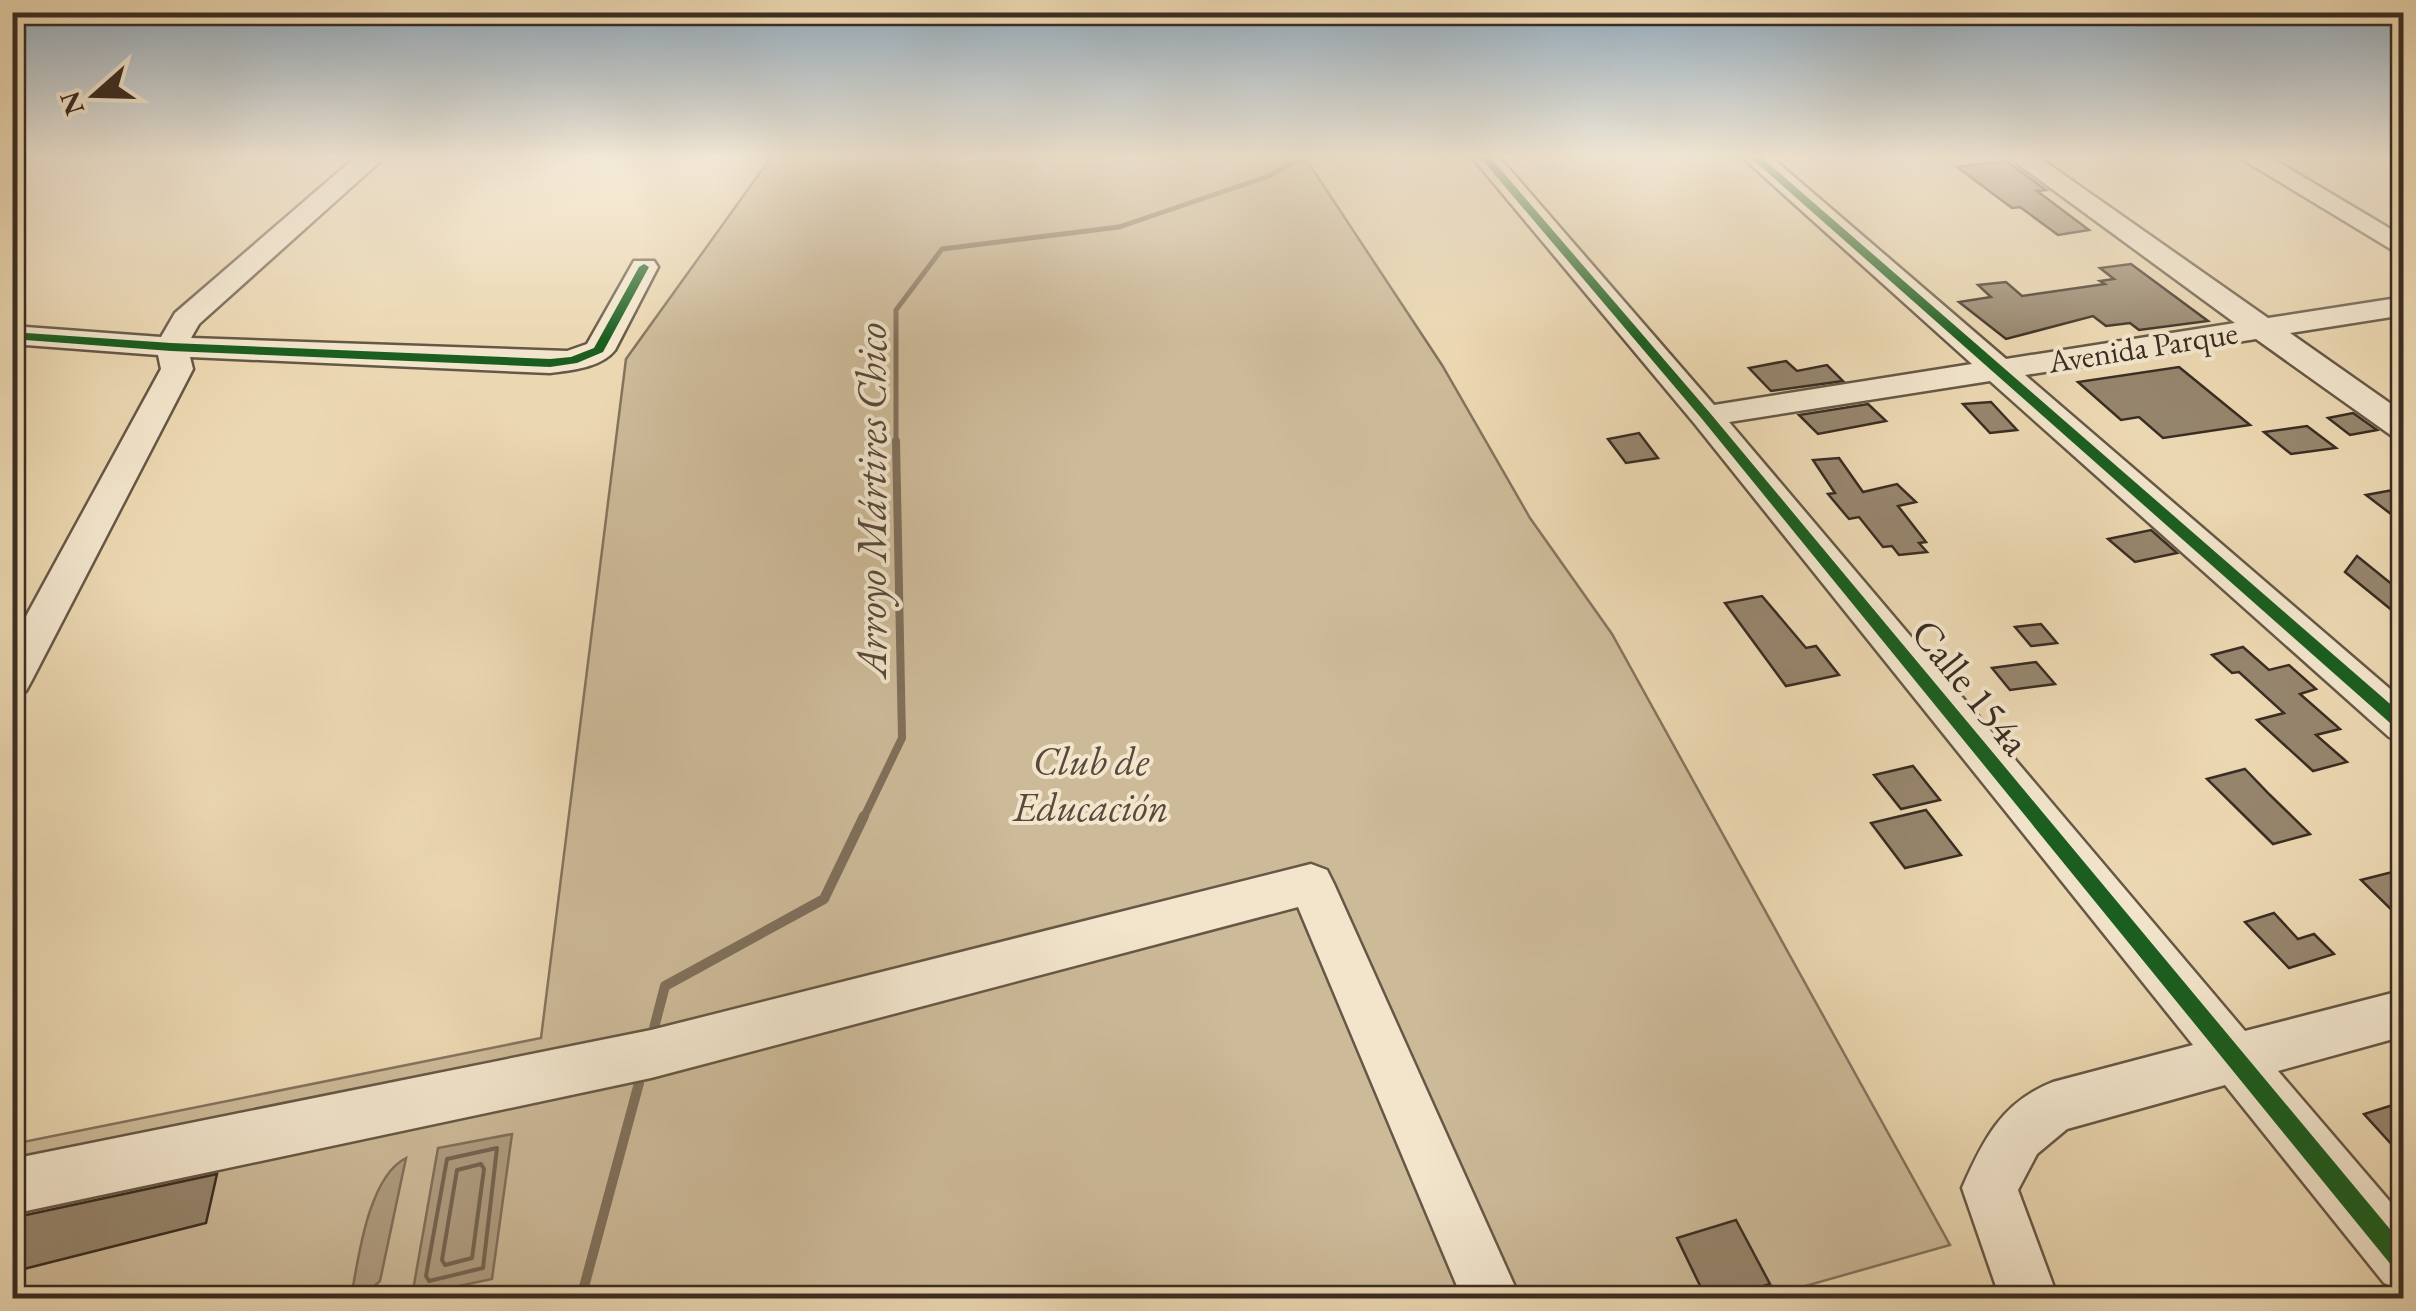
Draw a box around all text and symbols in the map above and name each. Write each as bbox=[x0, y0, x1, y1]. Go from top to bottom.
north arrow bbox=[45, 45, 145, 145]
text: N bbox=[51, 86, 92, 120]
street label: Avenida Parque bbox=[2044, 311, 2241, 383]
water label: Arroyo Mártires Chico bbox=[844, 323, 899, 680]
street label: Calle 154a bbox=[1900, 608, 2042, 766]
park label: Club de Educación bbox=[1011, 735, 1169, 833]

